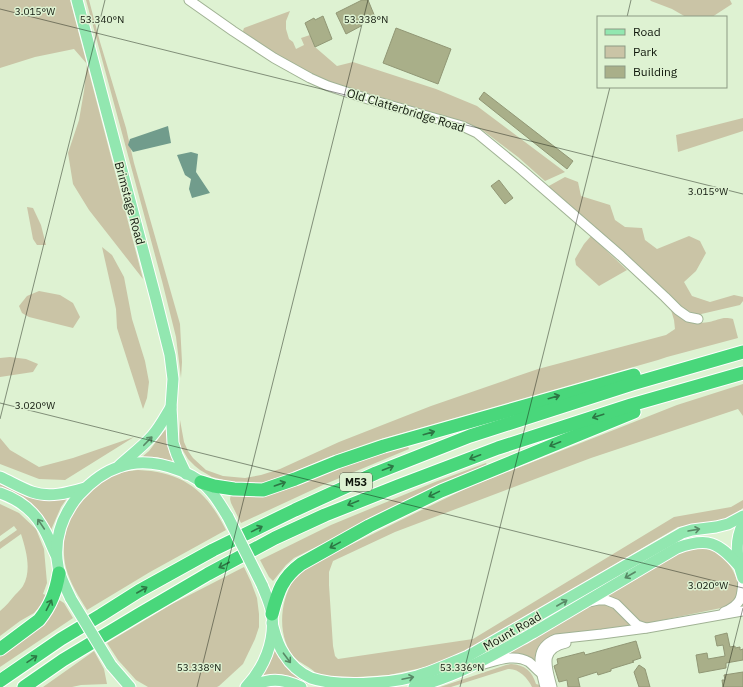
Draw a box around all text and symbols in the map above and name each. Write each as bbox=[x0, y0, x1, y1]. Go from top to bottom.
text: 3.015°W bbox=[15, 5, 55, 18]
text: 53.340°N bbox=[80, 13, 124, 26]
text: 53.338°N bbox=[344, 13, 388, 26]
legend bbox=[597, 16, 727, 88]
text: Road bbox=[633, 24, 661, 39]
text: Park bbox=[633, 44, 658, 59]
text: Building bbox=[633, 64, 678, 79]
street label: Old Clatterbridge Road bbox=[345, 85, 467, 135]
street label: Brimstage Road bbox=[112, 160, 148, 246]
text: 3.015°W bbox=[688, 185, 728, 198]
one-way arrow bbox=[547, 393, 560, 400]
text: 3.020°W bbox=[15, 399, 55, 412]
one-way arrow bbox=[592, 413, 605, 420]
one-way arrow bbox=[422, 429, 435, 436]
one-way arrow bbox=[143, 436, 152, 446]
one-way arrow bbox=[549, 441, 561, 449]
one-way arrow bbox=[469, 453, 481, 461]
one-way arrow bbox=[381, 464, 393, 472]
road number: M53 bbox=[340, 473, 372, 491]
one-way arrow bbox=[273, 480, 286, 487]
one-way arrow bbox=[429, 491, 441, 498]
one-way arrow bbox=[348, 500, 360, 508]
one-way arrow bbox=[36, 518, 44, 530]
one-way arrow bbox=[251, 525, 263, 532]
one-way arrow bbox=[687, 526, 700, 534]
one-way arrow bbox=[329, 542, 341, 549]
one-way arrow bbox=[218, 562, 230, 570]
one-way arrow bbox=[624, 572, 636, 580]
text: 3.020°W bbox=[688, 579, 728, 592]
one-way arrow bbox=[136, 585, 148, 593]
one-way arrow bbox=[555, 598, 567, 606]
one-way arrow bbox=[46, 599, 53, 611]
street label: Mount Road bbox=[480, 608, 544, 654]
one-way arrow bbox=[283, 653, 291, 664]
one-way arrow bbox=[26, 655, 37, 663]
text: 53.338°N bbox=[177, 661, 221, 674]
text: 53.336°N bbox=[440, 661, 484, 674]
one-way arrow bbox=[401, 673, 414, 681]

